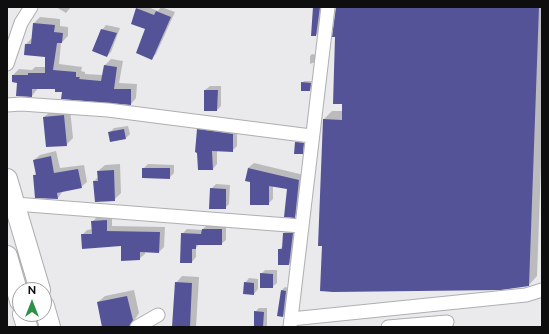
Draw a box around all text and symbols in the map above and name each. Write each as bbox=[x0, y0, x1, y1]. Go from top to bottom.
north arrow bbox=[12, 282, 52, 322]
text: N bbox=[28, 284, 36, 297]

